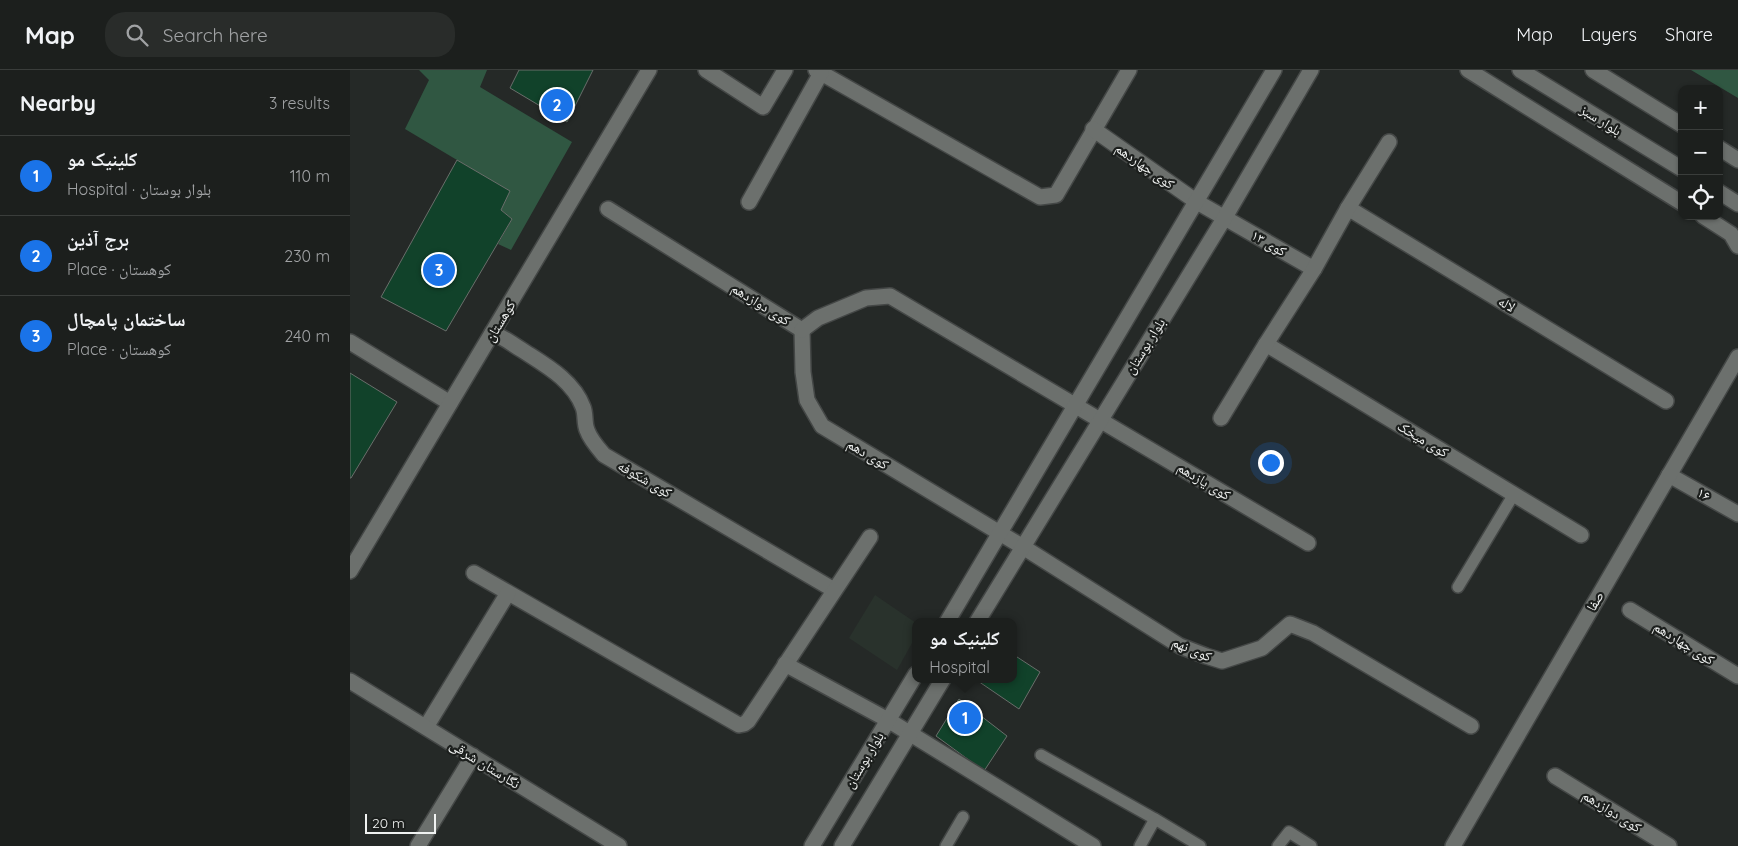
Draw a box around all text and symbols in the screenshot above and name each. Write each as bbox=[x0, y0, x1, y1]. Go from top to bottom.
search box bbox=[105, 12, 455, 57]
text: Map bbox=[25, 20, 75, 50]
icon: search bbox=[123, 21, 151, 49]
text: Search here bbox=[163, 23, 268, 47]
text: Map bbox=[1516, 23, 1553, 46]
text: Layers bbox=[1581, 23, 1637, 46]
text: Share bbox=[1665, 23, 1713, 46]
map controls bbox=[1678, 85, 1723, 220]
button: + bbox=[1678, 85, 1723, 130]
pin: 2 bbox=[541, 86, 573, 124]
text: Nearby bbox=[20, 90, 96, 116]
text: 3 results bbox=[269, 93, 330, 113]
street label: بلوار سبز bbox=[1576, 100, 1625, 140]
button: − bbox=[1678, 130, 1723, 175]
street label: کوی چهاردهم bbox=[1111, 139, 1178, 194]
text: کلینیک مو bbox=[67, 147, 137, 171]
text: 1 bbox=[33, 166, 39, 186]
text: 110 m bbox=[290, 166, 330, 186]
button: locate bbox=[1678, 175, 1723, 220]
text: Hospital · بلوار بوستان bbox=[67, 179, 211, 199]
street label: کوی ۱۳ bbox=[1248, 226, 1290, 260]
text: برج آذین bbox=[67, 227, 129, 251]
text: 2 bbox=[31, 246, 41, 266]
text: 230 m bbox=[284, 246, 330, 266]
pin: 3 bbox=[423, 251, 455, 289]
text: Place · کوهستان bbox=[67, 259, 171, 279]
street label: کوی دوازدهم bbox=[728, 279, 794, 330]
street label: لاله bbox=[1495, 292, 1519, 316]
street label: کوهستان bbox=[481, 297, 520, 345]
text: ساختمان پامچال bbox=[67, 307, 186, 331]
street label: بلوار بوستان bbox=[1121, 314, 1169, 377]
text: 3 bbox=[32, 326, 40, 346]
text: 240 m bbox=[284, 326, 330, 346]
text: Place · کوهستان bbox=[67, 339, 171, 359]
street label: کوی میخک bbox=[1394, 417, 1452, 461]
street label: کوی دهم bbox=[844, 435, 892, 474]
your location bbox=[1258, 450, 1284, 476]
street label: کوی شکوفه bbox=[615, 456, 675, 502]
street label: کوی یازدهم bbox=[1174, 458, 1234, 505]
street label: ۱۶ bbox=[1694, 483, 1714, 505]
street label: صفا bbox=[1582, 588, 1608, 614]
street label: کوی چهاردهم bbox=[1650, 617, 1718, 670]
popup bbox=[912, 618, 1017, 683]
text: کلینیک مو bbox=[929, 626, 1000, 650]
street label: کوی نهم bbox=[1169, 633, 1215, 666]
text: Hospital bbox=[929, 657, 990, 677]
pin: 1 bbox=[949, 699, 981, 737]
street label: بلوار بوستان bbox=[840, 728, 888, 792]
street label: نگارستان شرقی bbox=[447, 735, 524, 793]
street label: کوی دوازدهم bbox=[1579, 786, 1645, 837]
scale bar bbox=[365, 811, 436, 834]
text: 20 m bbox=[372, 814, 405, 832]

